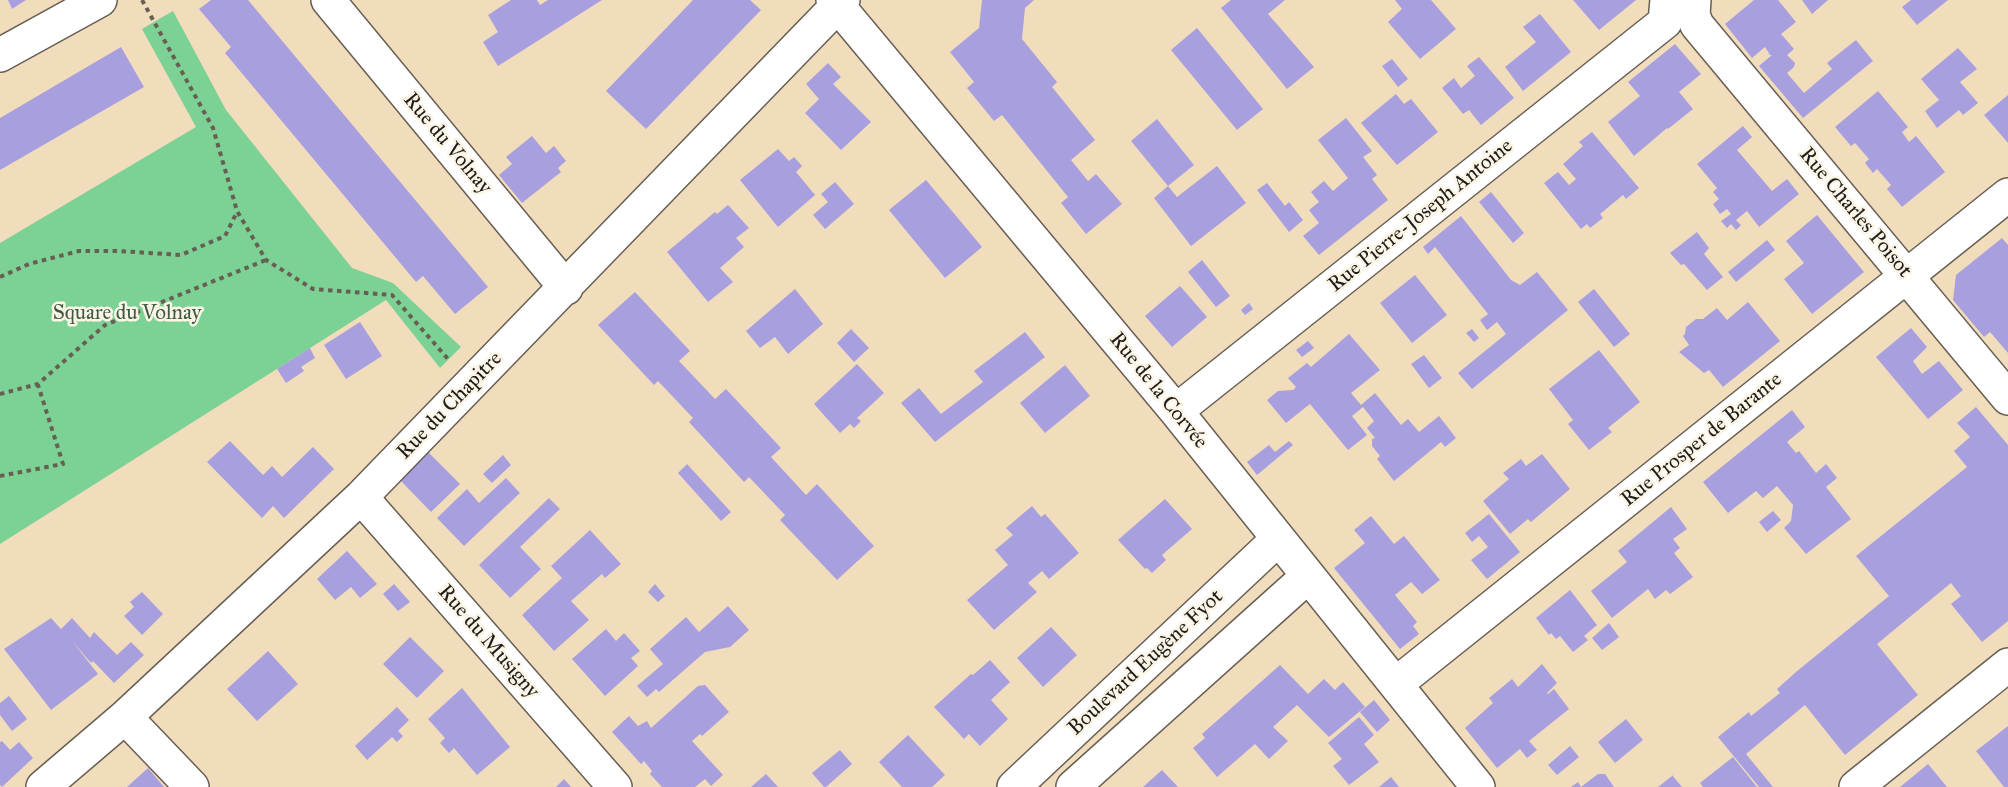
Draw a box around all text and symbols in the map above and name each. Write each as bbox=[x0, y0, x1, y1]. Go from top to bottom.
street label: Rue du Volnay bbox=[397, 88, 497, 200]
street label: Rue Pierre-Joseph Antoine bbox=[1324, 134, 1518, 298]
street label: Rue Charles Poisot bbox=[1793, 143, 1917, 283]
park label: Square du Volnay bbox=[53, 301, 201, 327]
street label: Rue de la Corvée bbox=[1103, 328, 1213, 454]
street label: Rue du Chapitre bbox=[392, 347, 508, 465]
street label: Rue Prosper de Barante bbox=[1617, 367, 1787, 513]
street label: Rue du Musigny bbox=[432, 580, 544, 704]
street label: Boulevard Eugène Fyot bbox=[1063, 585, 1229, 741]

